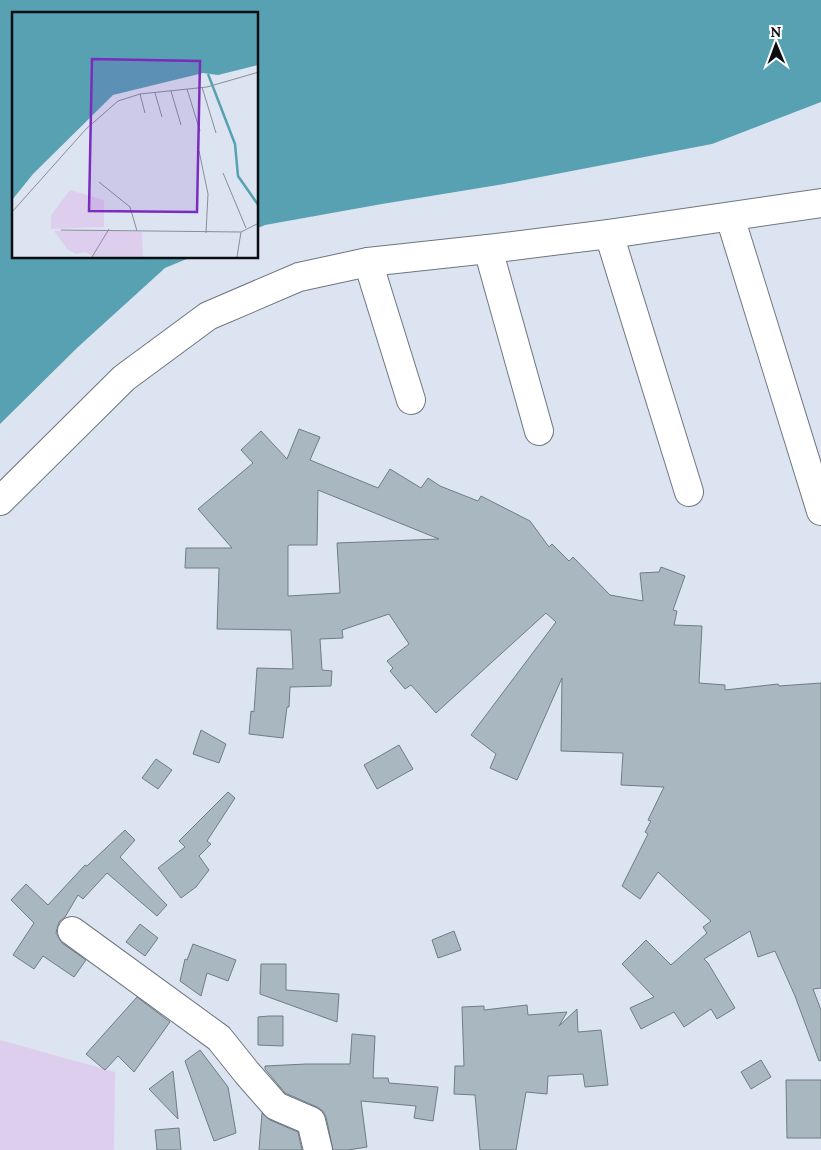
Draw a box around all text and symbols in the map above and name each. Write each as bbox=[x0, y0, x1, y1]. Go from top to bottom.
inset map bbox=[12, 12, 259, 259]
north arrow bbox=[751, 20, 801, 70]
text: N bbox=[770, 23, 782, 41]

